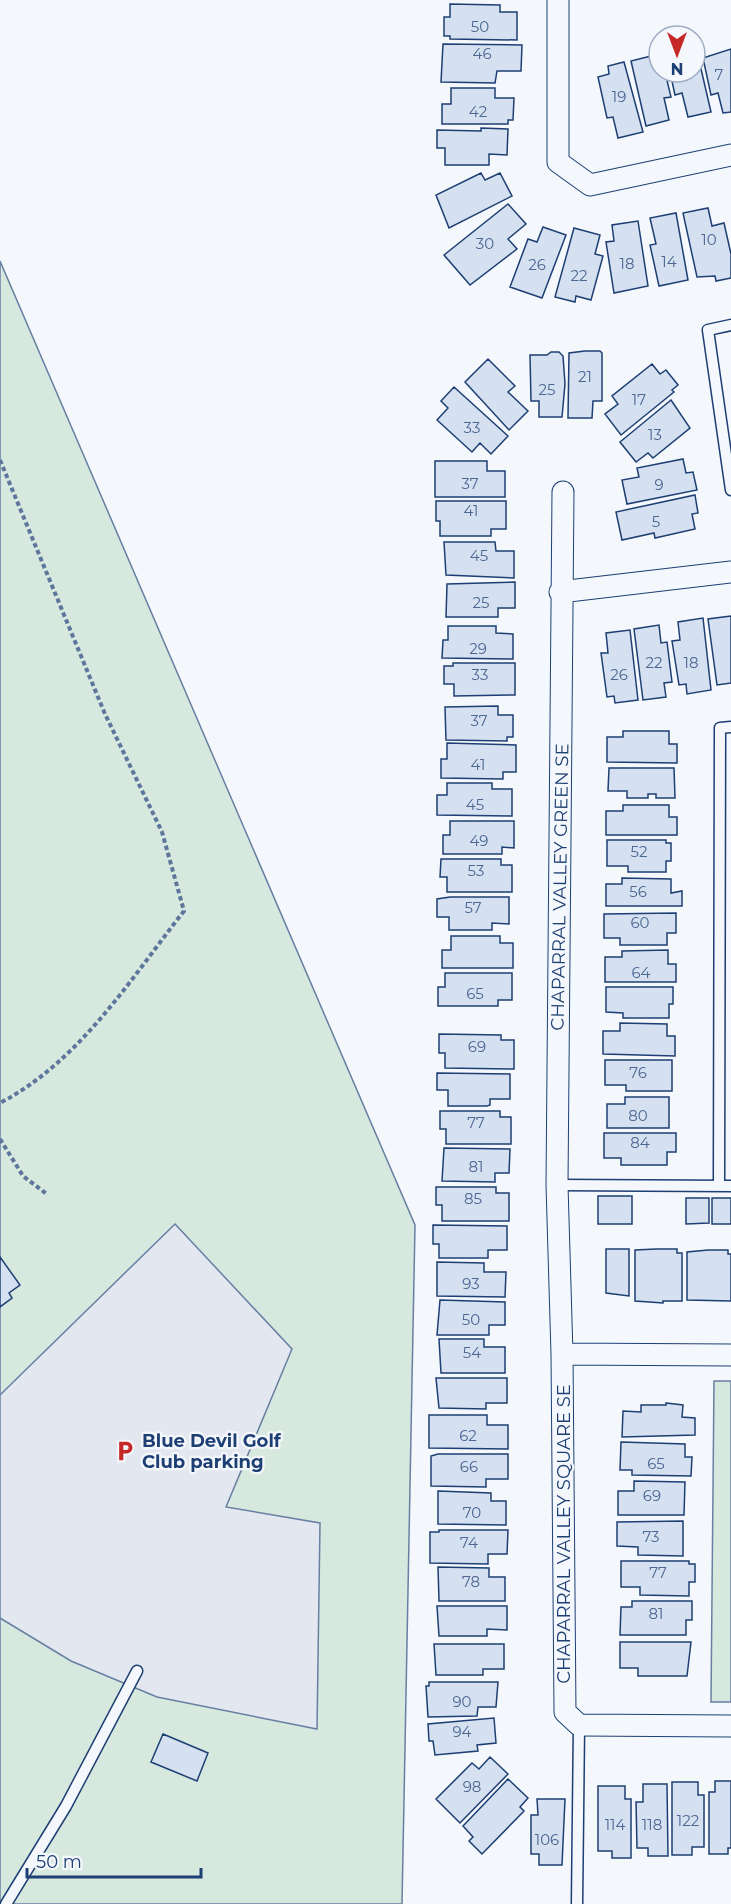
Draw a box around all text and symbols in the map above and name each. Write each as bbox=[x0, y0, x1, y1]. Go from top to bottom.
house number: 50 bbox=[471, 17, 489, 36]
north arrow bbox=[647, 24, 707, 84]
house number: 46 bbox=[472, 44, 492, 63]
text: N bbox=[671, 59, 683, 78]
house number: 7 bbox=[715, 65, 724, 84]
house number: 19 bbox=[612, 87, 626, 106]
house number: 42 bbox=[469, 102, 487, 121]
house number: 10 bbox=[701, 230, 717, 249]
house number: 30 bbox=[476, 234, 494, 253]
house number: 14 bbox=[661, 252, 677, 271]
house number: 18 bbox=[620, 254, 635, 273]
house number: 26 bbox=[528, 255, 546, 274]
house number: 22 bbox=[570, 266, 588, 285]
house number: 21 bbox=[578, 367, 592, 386]
house number: 25 bbox=[538, 380, 556, 399]
house number: 17 bbox=[632, 390, 646, 409]
house number: 33 bbox=[464, 418, 480, 437]
house number: 13 bbox=[648, 425, 662, 444]
house number: 37 bbox=[461, 474, 479, 493]
house number: 9 bbox=[654, 475, 664, 494]
house number: 41 bbox=[464, 501, 478, 520]
house number: 5 bbox=[652, 512, 660, 531]
house number: 45 bbox=[470, 546, 488, 565]
house number: 25 bbox=[472, 593, 490, 612]
house number: 29 bbox=[469, 639, 487, 658]
house number: 22 bbox=[645, 653, 663, 672]
house number: 18 bbox=[684, 653, 699, 672]
house number: 33 bbox=[472, 665, 488, 684]
house number: 26 bbox=[610, 665, 628, 684]
house number: 37 bbox=[470, 711, 488, 730]
street label: CHAPARRAL VALLEY GREEN SE bbox=[546, 743, 574, 1031]
house number: 41 bbox=[471, 755, 485, 774]
house number: 45 bbox=[466, 795, 484, 814]
house number: 49 bbox=[470, 831, 488, 850]
house number: 52 bbox=[631, 842, 647, 861]
house number: 53 bbox=[468, 861, 484, 880]
house number: 56 bbox=[629, 882, 647, 901]
house number: 57 bbox=[464, 898, 482, 917]
house number: 60 bbox=[630, 913, 650, 932]
house number: 64 bbox=[631, 963, 651, 982]
house number: 65 bbox=[466, 984, 484, 1003]
house number: 69 bbox=[468, 1037, 486, 1056]
house number: 76 bbox=[629, 1063, 647, 1082]
house number: 80 bbox=[628, 1106, 648, 1125]
house number: 77 bbox=[467, 1113, 485, 1132]
house number: 84 bbox=[630, 1133, 650, 1152]
house number: 81 bbox=[469, 1157, 484, 1176]
house number: 85 bbox=[464, 1189, 482, 1208]
house number: 93 bbox=[462, 1274, 480, 1293]
house number: 50 bbox=[462, 1310, 480, 1329]
house number: 54 bbox=[463, 1343, 481, 1362]
street label: CHAPARRAL VALLEY SQUARE SE bbox=[553, 1384, 575, 1684]
house number: 62 bbox=[459, 1426, 477, 1445]
place label: Blue Devil Golf Club parking bbox=[142, 1430, 282, 1473]
parking icon: Blue Devil Golf Club parking bbox=[113, 1439, 137, 1463]
house number: 65 bbox=[647, 1454, 665, 1473]
house number: 66 bbox=[460, 1457, 478, 1476]
house number: 69 bbox=[643, 1486, 661, 1505]
house number: 70 bbox=[463, 1503, 481, 1522]
house number: 73 bbox=[642, 1527, 660, 1546]
house number: 74 bbox=[460, 1533, 478, 1552]
house number: 77 bbox=[649, 1563, 667, 1582]
house number: 78 bbox=[462, 1572, 480, 1591]
house number: 81 bbox=[649, 1604, 664, 1623]
house number: 90 bbox=[452, 1692, 472, 1711]
house number: 94 bbox=[452, 1722, 472, 1741]
house number: 98 bbox=[463, 1777, 481, 1796]
house number: 122 bbox=[677, 1811, 699, 1830]
house number: 114 bbox=[605, 1815, 625, 1834]
house number: 118 bbox=[642, 1815, 662, 1834]
house number: 106 bbox=[535, 1830, 559, 1849]
scale bar bbox=[27, 1841, 201, 1879]
text: 50 m bbox=[36, 1851, 82, 1873]

